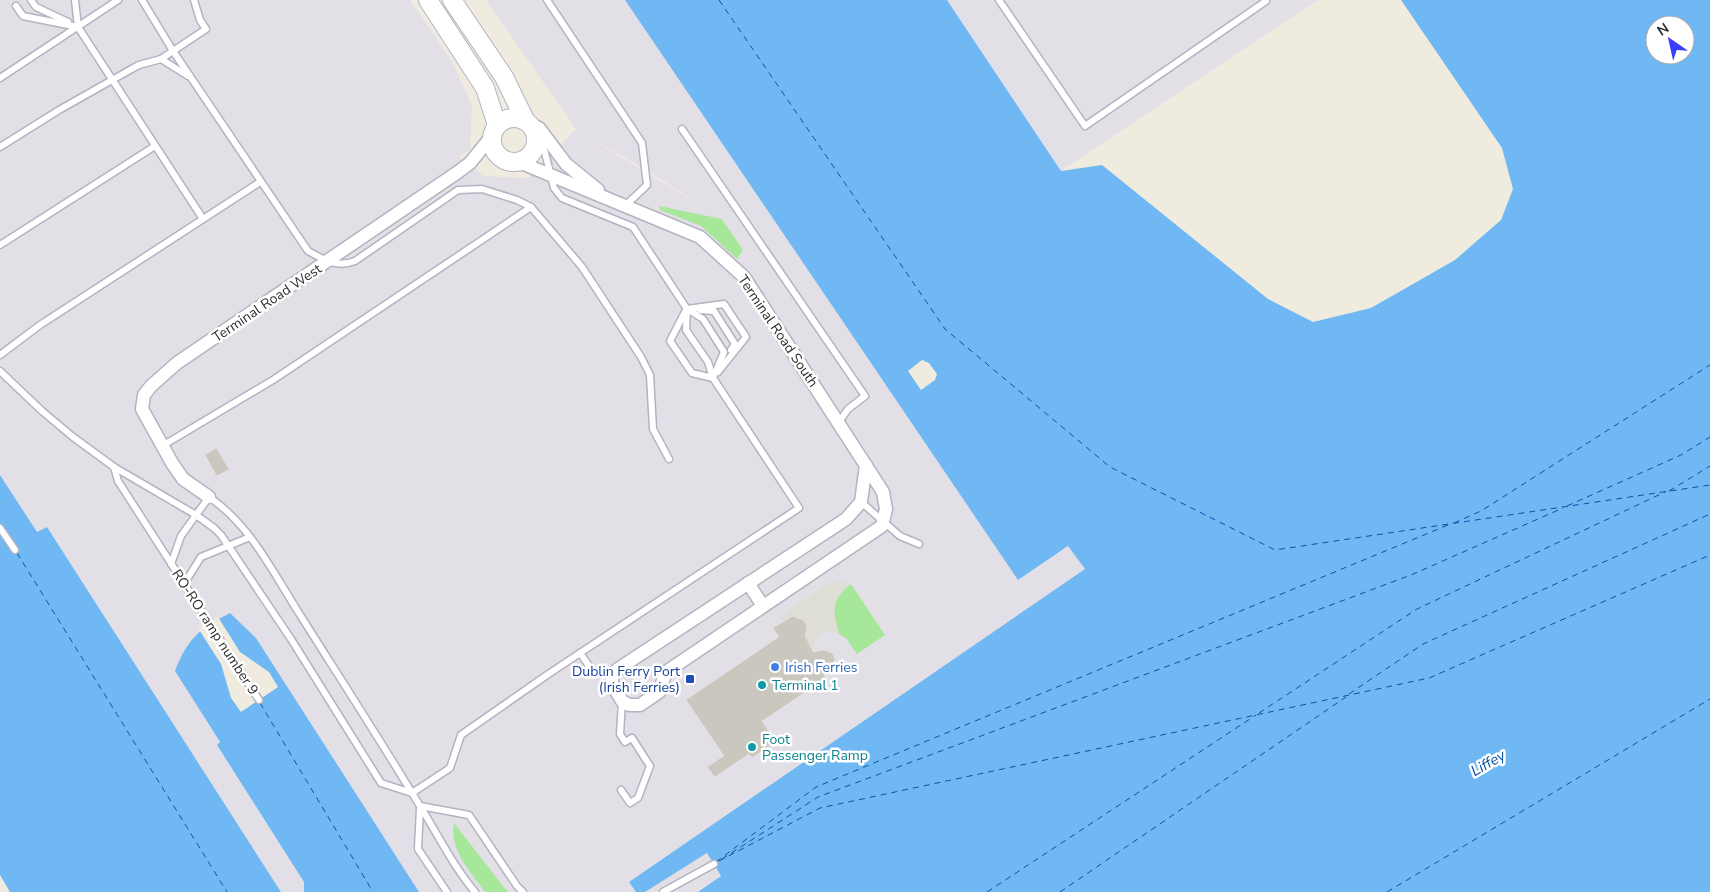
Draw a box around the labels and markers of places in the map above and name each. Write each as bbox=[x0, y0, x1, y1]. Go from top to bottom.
place label: Irish Ferries bbox=[785, 658, 858, 677]
marker: Irish Ferries bbox=[769, 661, 781, 673]
place label: Dublin Ferry Port (Irish Ferries) bbox=[572, 662, 680, 697]
marker: Dublin Ferry Port (Irish Ferries) bbox=[684, 673, 696, 685]
place label: Terminal 1 bbox=[772, 676, 839, 695]
marker: Terminal 1 bbox=[756, 679, 768, 691]
place label: Foot Passenger Ramp bbox=[762, 730, 868, 765]
marker: Foot Passenger Ramp bbox=[746, 741, 758, 753]

